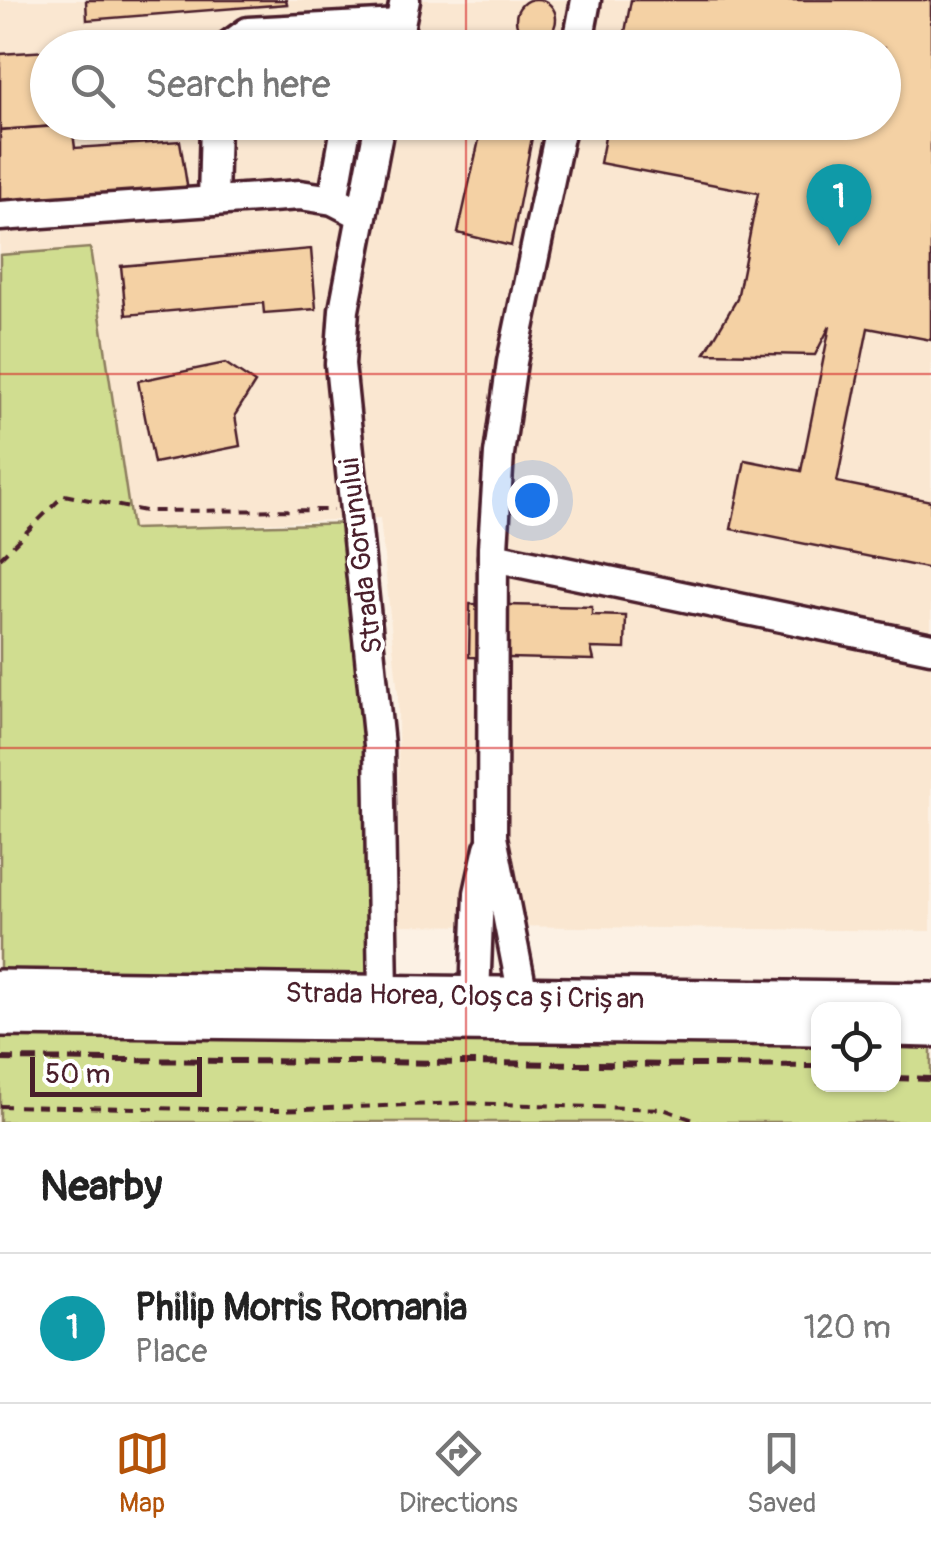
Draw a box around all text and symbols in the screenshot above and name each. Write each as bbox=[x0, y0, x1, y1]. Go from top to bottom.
search box bbox=[30, 30, 901, 140]
icon: search bbox=[65, 58, 120, 113]
text: Search here bbox=[145, 61, 331, 109]
pin: 1 bbox=[806, 164, 872, 246]
street label: Strada Gorunului bbox=[332, 456, 391, 656]
your location bbox=[507, 475, 558, 526]
street label: Strada Horea, Cloșca și Crișan bbox=[285, 976, 645, 1017]
map controls bbox=[811, 1002, 901, 1092]
button: locate bbox=[811, 1002, 901, 1092]
scale bar bbox=[30, 1052, 202, 1096]
text: 50 m bbox=[45, 1057, 110, 1092]
text: Nearby bbox=[40, 1161, 162, 1213]
text: Philip Morris Romania bbox=[135, 1284, 467, 1332]
text: 1 bbox=[66, 1308, 79, 1348]
text: 120 m bbox=[803, 1308, 891, 1348]
text: Place bbox=[135, 1332, 207, 1372]
tab: Map bbox=[115, 1426, 170, 1521]
tab: Directions bbox=[399, 1426, 518, 1521]
tab: Saved bbox=[747, 1426, 816, 1521]

